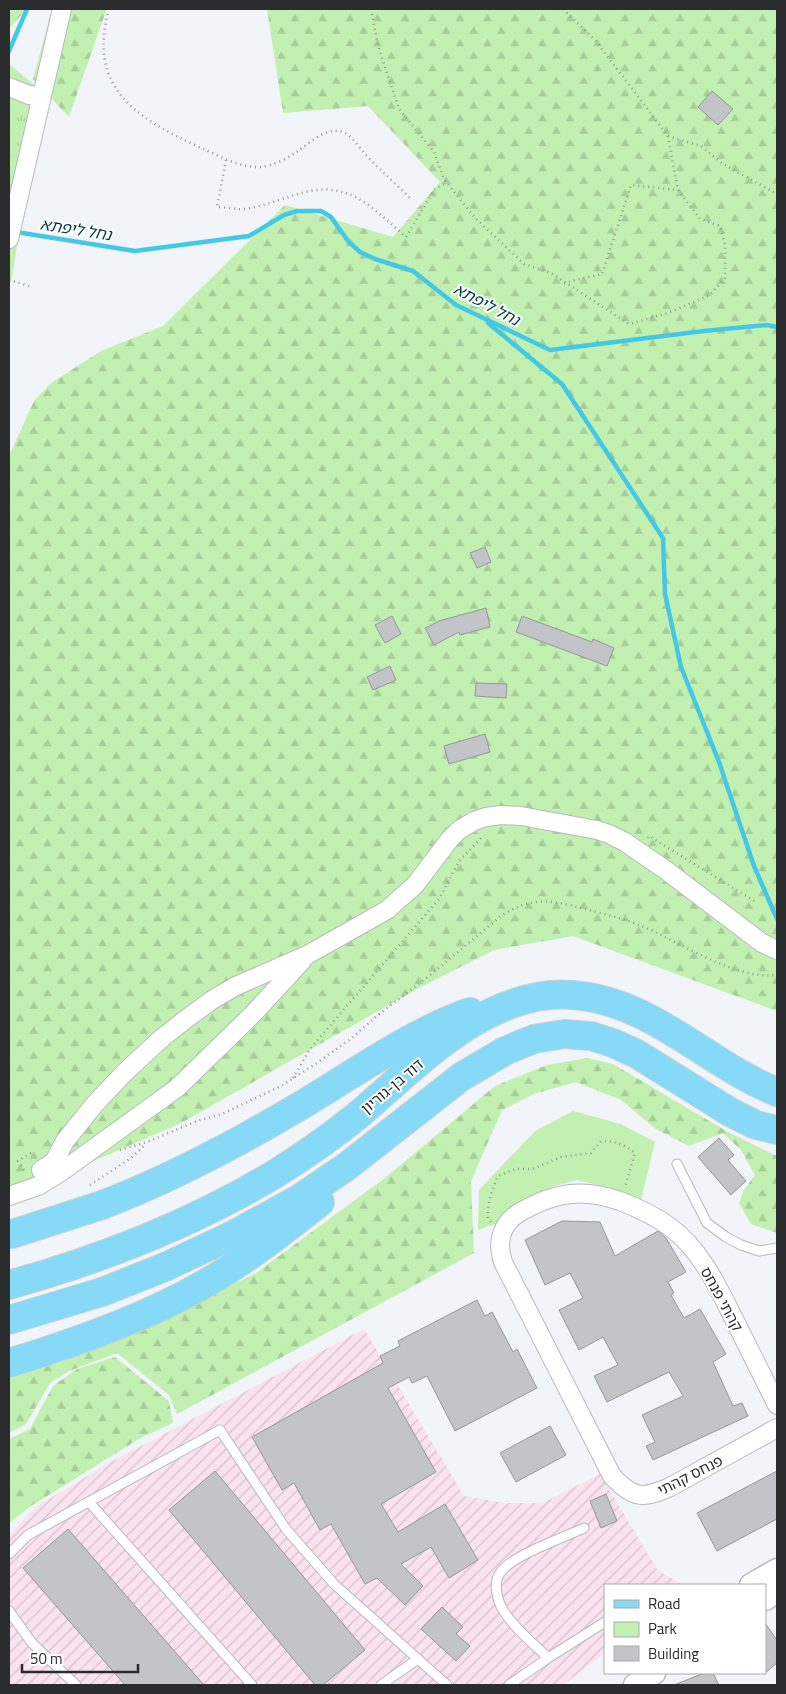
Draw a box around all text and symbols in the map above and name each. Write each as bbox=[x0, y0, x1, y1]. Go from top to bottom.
water label: נחל ליפתא bbox=[39, 212, 114, 247]
water label: נחל ליפתא bbox=[450, 277, 525, 332]
street label: דוד בן-גוריון bbox=[356, 1053, 428, 1119]
street label: קהתי פנחס bbox=[695, 1262, 749, 1336]
street label: פנחס קהתי bbox=[653, 1449, 727, 1501]
legend bbox=[604, 1584, 766, 1674]
text: Road bbox=[648, 1592, 680, 1615]
text: Park bbox=[648, 1617, 677, 1640]
scale bar bbox=[22, 1642, 139, 1674]
text: Building bbox=[648, 1642, 699, 1665]
text: 50 m bbox=[30, 1647, 63, 1670]

